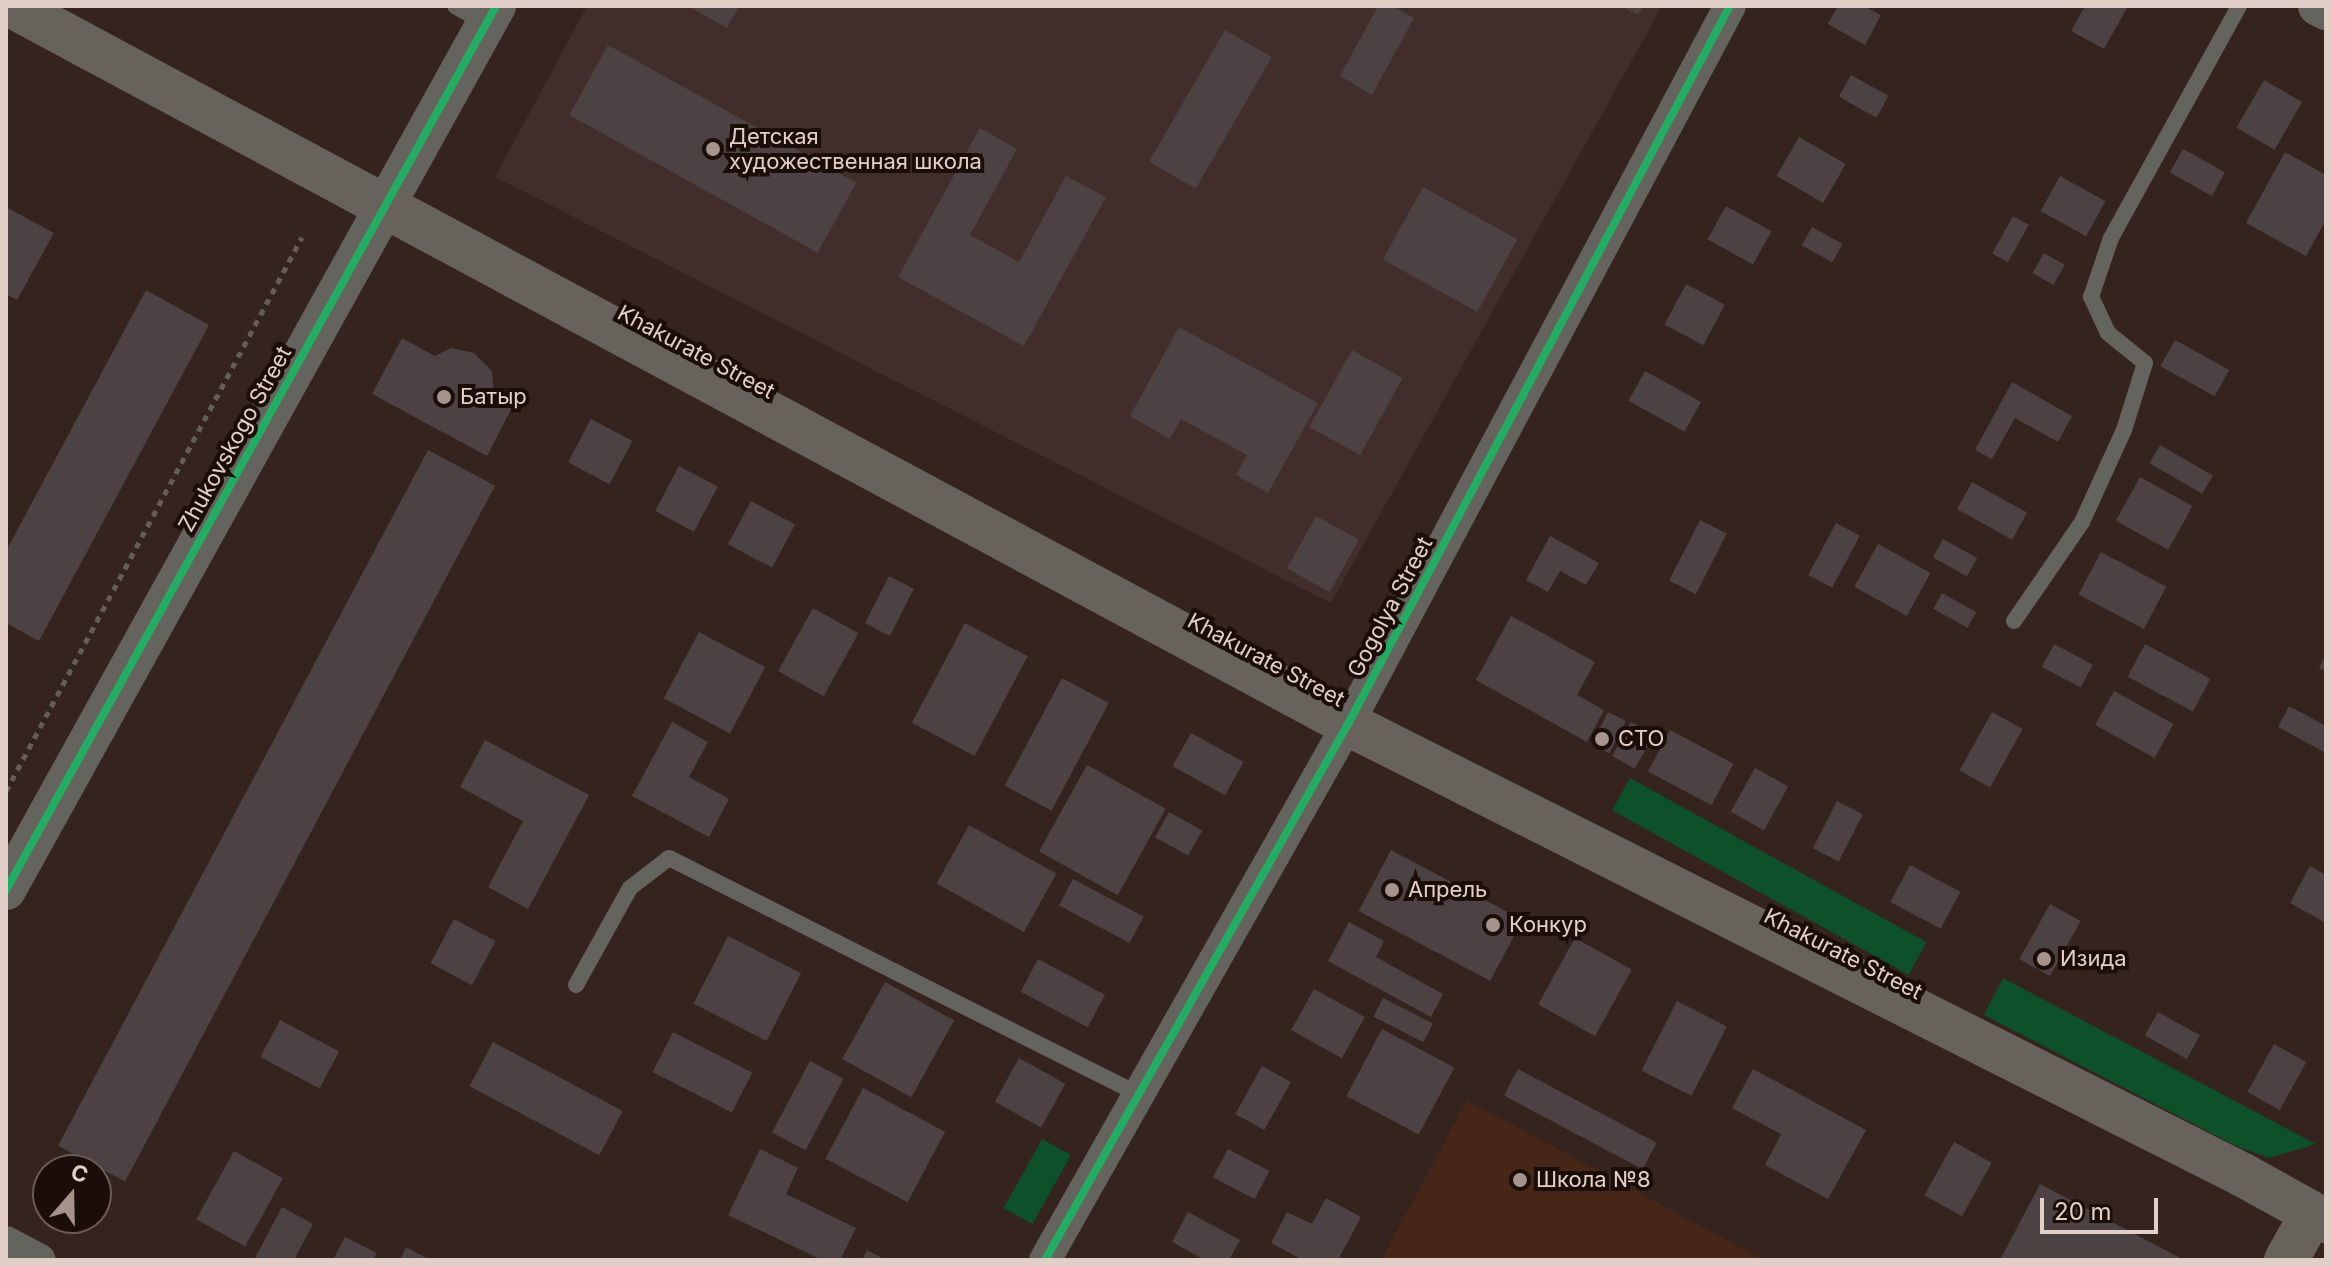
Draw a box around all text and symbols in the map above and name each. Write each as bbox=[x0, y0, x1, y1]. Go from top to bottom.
place label: Детская художественная школа bbox=[729, 123, 982, 174]
marker: Детская художественная школа bbox=[704, 140, 722, 158]
street label: Khakurate Street bbox=[613, 300, 779, 404]
street label: Zhukovskogo Street bbox=[173, 342, 297, 536]
place label: Батыр bbox=[460, 384, 527, 410]
marker: Батыр bbox=[435, 388, 453, 406]
street label: Gogolya Street bbox=[1342, 533, 1438, 681]
street label: Khakurate Street bbox=[1183, 608, 1349, 712]
place label: СТО bbox=[1618, 726, 1664, 752]
marker: СТО bbox=[1593, 730, 1611, 748]
place label: Апрель bbox=[1408, 877, 1487, 903]
marker: Апрель bbox=[1383, 881, 1401, 899]
street label: Khakurate Street bbox=[1760, 903, 1926, 1005]
place label: Конкур bbox=[1509, 912, 1587, 938]
marker: Конкур bbox=[1484, 916, 1502, 934]
place label: Изида bbox=[2060, 946, 2127, 972]
marker: Изида bbox=[2035, 950, 2053, 968]
north arrow bbox=[32, 1154, 112, 1234]
text: С bbox=[67, 1158, 92, 1188]
place label: Школа №8 bbox=[1536, 1167, 1651, 1193]
marker: Школа №8 bbox=[1511, 1171, 1529, 1189]
scale bar bbox=[2044, 1182, 2162, 1232]
text: 20 m bbox=[2054, 1197, 2112, 1226]

